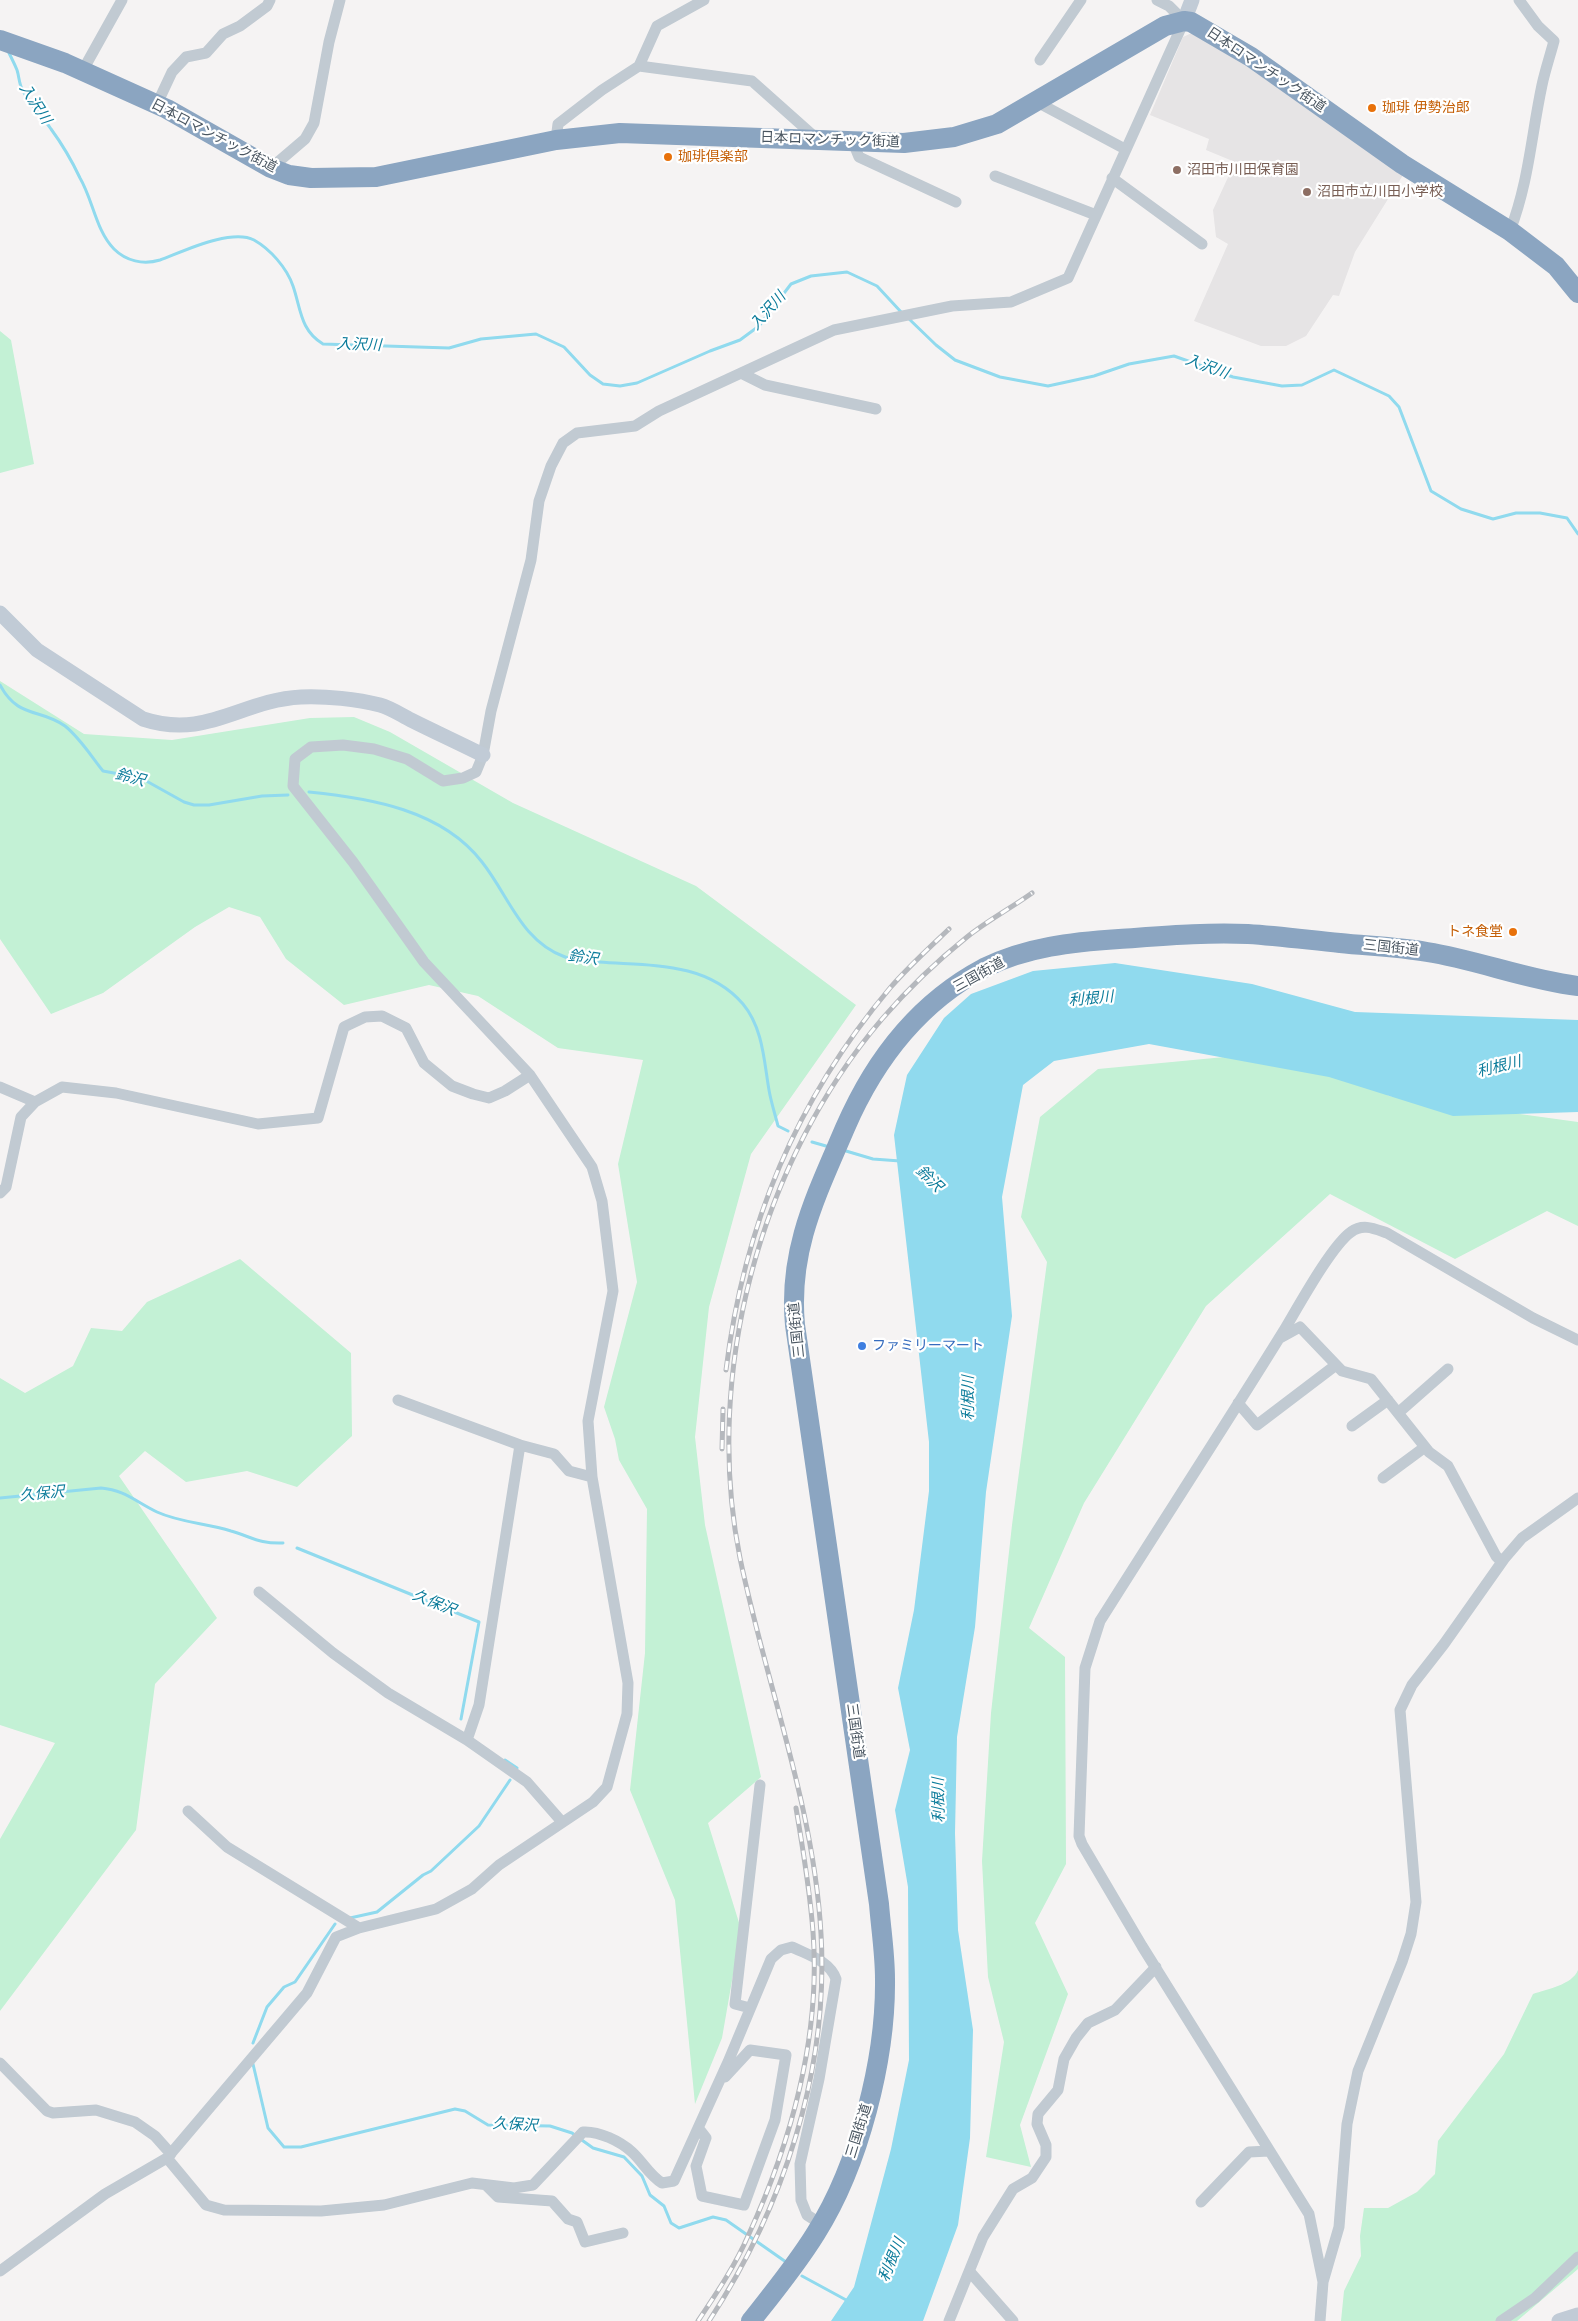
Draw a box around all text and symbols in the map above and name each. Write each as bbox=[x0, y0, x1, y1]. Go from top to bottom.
street label: 日本ロマンチック街道 bbox=[1203, 24, 1329, 116]
water label: 入沢川 bbox=[15, 80, 55, 128]
street label: 日本ロマンチック街道 bbox=[148, 96, 280, 176]
place label: 珈琲 伊勢治郎 bbox=[1382, 100, 1470, 116]
marker: 珈琲 伊勢治郎 bbox=[1366, 102, 1378, 114]
street label: 日本ロマンチック街道 bbox=[760, 129, 900, 151]
place label: 珈琲倶楽部 bbox=[678, 149, 748, 165]
marker: 珈琲倶楽部 bbox=[662, 151, 674, 163]
place label: 沼田市川田保育園 bbox=[1187, 162, 1299, 178]
marker: 沼田市川田保育園 bbox=[1171, 164, 1183, 176]
place label: 沼田市立川田小学校 bbox=[1317, 184, 1443, 200]
marker: 沼田市立川田小学校 bbox=[1301, 186, 1313, 198]
water label: 入沢川 bbox=[746, 288, 790, 334]
water label: 入沢川 bbox=[336, 335, 382, 355]
water label: 入沢川 bbox=[1183, 351, 1231, 383]
water label: 鈴沢 bbox=[113, 765, 147, 791]
place label: トネ食堂 bbox=[1447, 924, 1503, 940]
marker: トネ食堂 bbox=[1507, 926, 1519, 938]
street label: 三国街道 bbox=[1362, 937, 1420, 959]
water label: 鈴沢 bbox=[567, 947, 599, 969]
street label: 三国街道 bbox=[950, 954, 1008, 996]
water label: 利根川 bbox=[1068, 988, 1114, 1010]
water label: 利根川 bbox=[1475, 1053, 1523, 1081]
water label: 鈴沢 bbox=[912, 1162, 946, 1196]
street label: 三国街道 bbox=[786, 1301, 808, 1359]
place label: ファミリーマート bbox=[872, 1338, 984, 1354]
marker: ファミリーマート bbox=[856, 1340, 868, 1352]
water label: 利根川 bbox=[960, 1376, 978, 1420]
water label: 久保沢 bbox=[19, 1483, 65, 1505]
water label: 久保沢 bbox=[410, 1586, 458, 1620]
street label: 三国街道 bbox=[843, 1702, 867, 1760]
water label: 利根川 bbox=[930, 1777, 948, 1823]
street label: 三国街道 bbox=[843, 2102, 875, 2160]
water label: 久保沢 bbox=[492, 2115, 538, 2135]
water label: 利根川 bbox=[875, 2236, 909, 2284]

